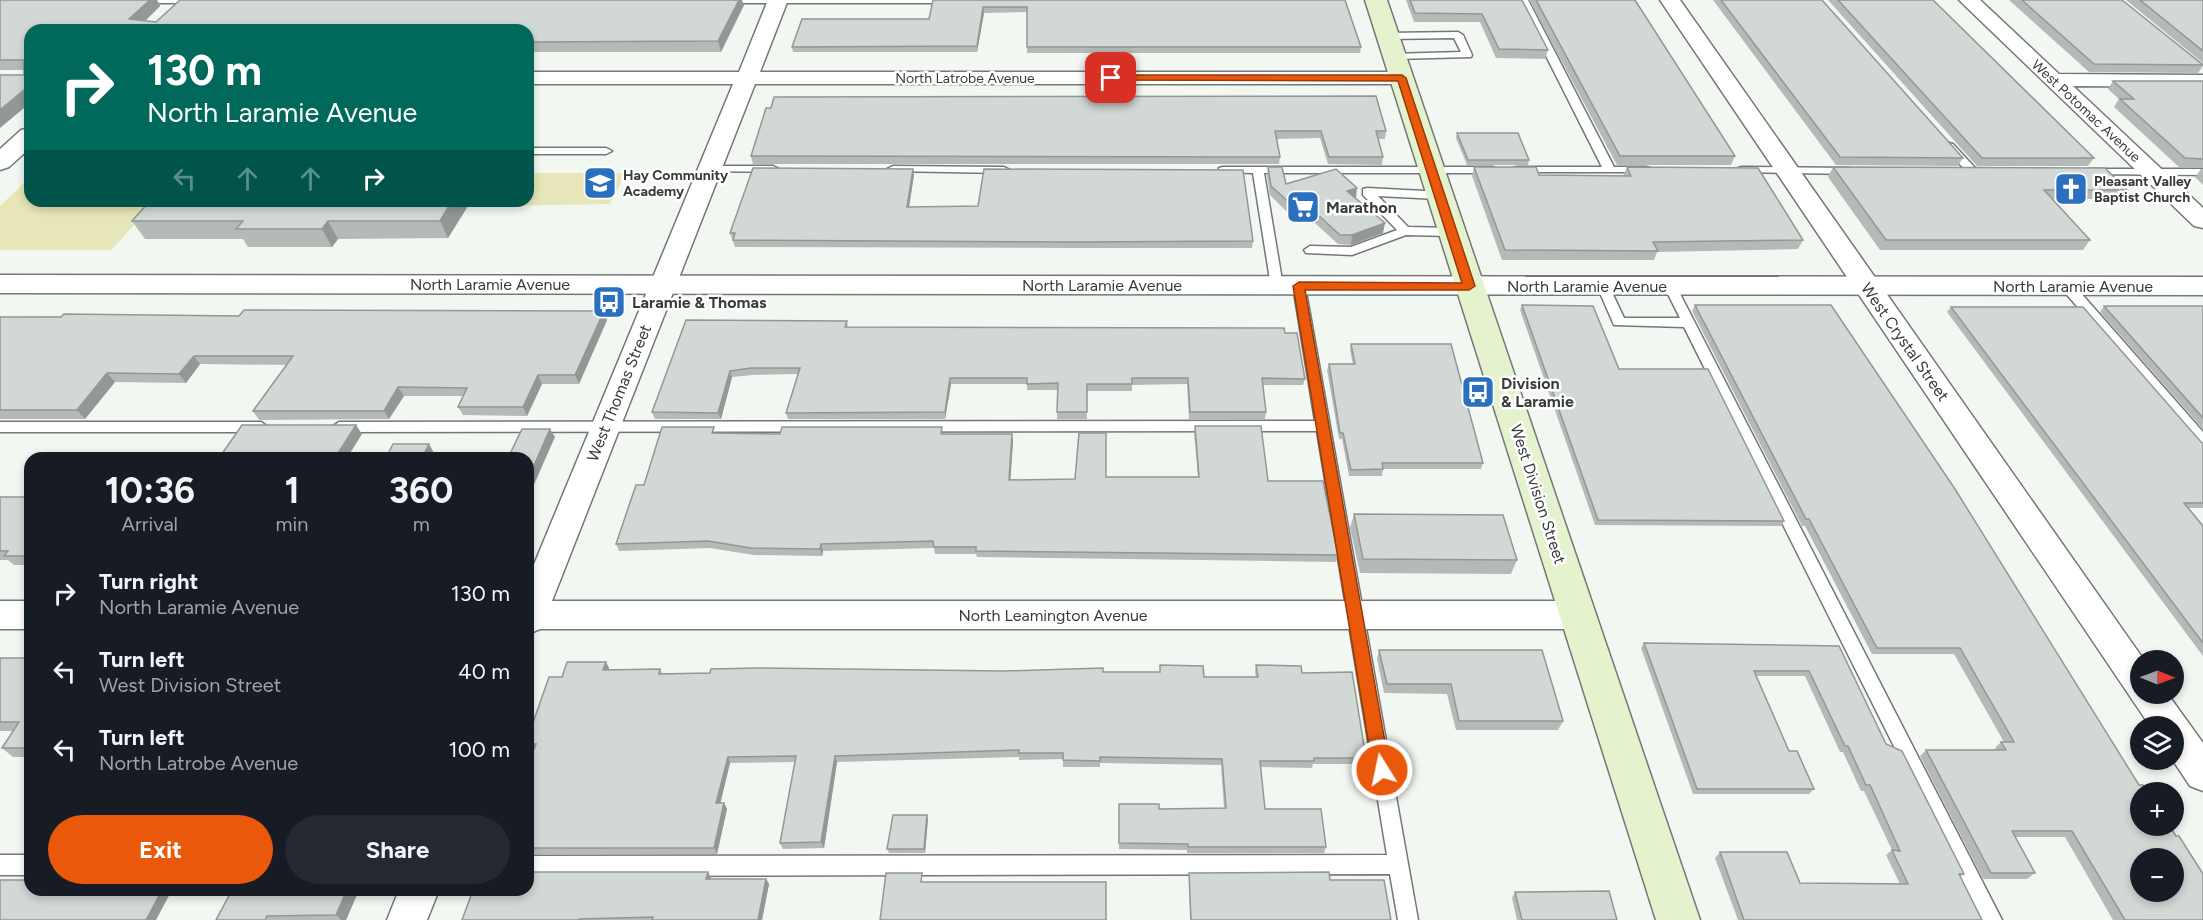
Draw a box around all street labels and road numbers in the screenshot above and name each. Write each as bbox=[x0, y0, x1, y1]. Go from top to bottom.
street label: West Potomac Avenue bbox=[2028, 56, 2144, 166]
street label: North Latrobe Avenue bbox=[895, 70, 1035, 87]
street label: North Laramie Avenue bbox=[410, 275, 570, 294]
street label: North Laramie Avenue bbox=[1022, 276, 1182, 295]
street label: North Laramie Avenue bbox=[1507, 277, 1667, 296]
street label: North Laramie Avenue bbox=[1993, 277, 2153, 296]
street label: West Crystal Street bbox=[1857, 279, 1953, 405]
street label: West Thomas Street bbox=[583, 322, 655, 464]
street label: West Division Street bbox=[1506, 422, 1570, 566]
street label: North Leamington Avenue bbox=[958, 606, 1148, 625]

